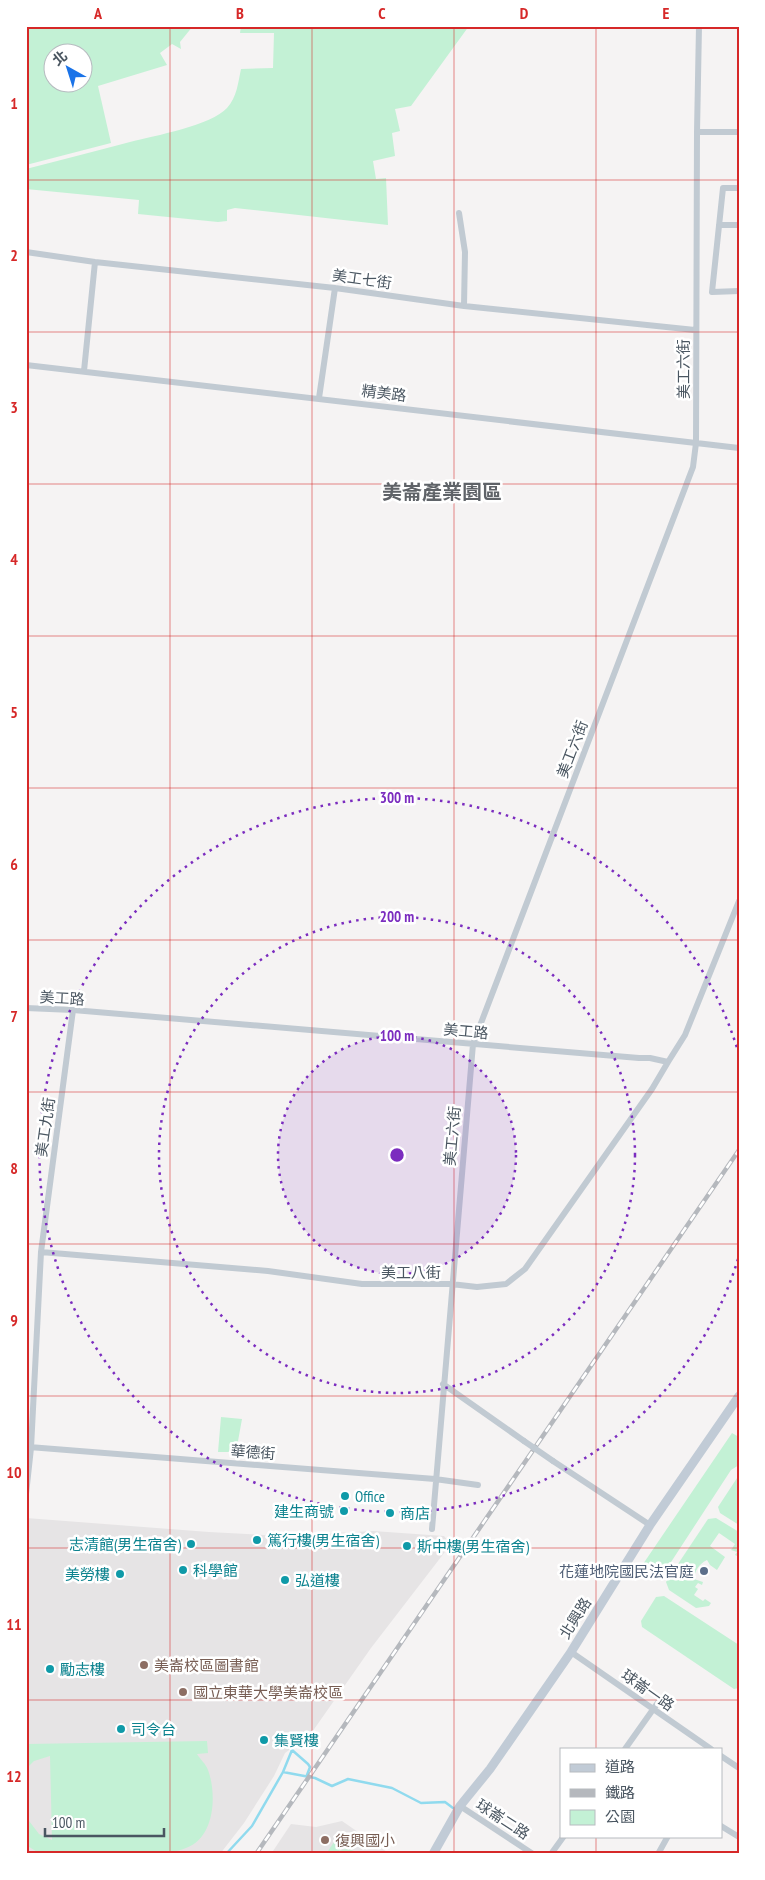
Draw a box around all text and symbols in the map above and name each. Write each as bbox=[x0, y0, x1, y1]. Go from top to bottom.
text: A bbox=[93, 3, 103, 23]
text: B bbox=[236, 3, 244, 23]
text: C bbox=[378, 3, 386, 23]
text: D bbox=[520, 3, 529, 23]
text: E bbox=[663, 3, 670, 23]
north arrow bbox=[42, 42, 92, 92]
text: 北 bbox=[49, 46, 71, 69]
text: 1 bbox=[10, 93, 18, 113]
text: 2 bbox=[10, 245, 18, 265]
street label: 美工七街 bbox=[331, 265, 393, 293]
street label: 美工六街 bbox=[674, 339, 693, 399]
street label: 精美路 bbox=[361, 381, 407, 405]
text: 3 bbox=[10, 397, 18, 417]
district label: 美崙產業園區 bbox=[382, 479, 502, 505]
text: 4 bbox=[10, 549, 18, 569]
text: 5 bbox=[10, 702, 18, 722]
street label: 美工六街 bbox=[552, 718, 592, 780]
text: 300 m bbox=[380, 788, 414, 807]
text: 6 bbox=[10, 854, 18, 874]
text: 200 m bbox=[380, 907, 414, 926]
street label: 美工路 bbox=[39, 987, 85, 1009]
text: 7 bbox=[10, 1006, 18, 1026]
street label: 美工路 bbox=[443, 1020, 489, 1042]
text: 100 m bbox=[380, 1026, 414, 1045]
street label: 美工九街 bbox=[31, 1096, 59, 1158]
street label: 美工六街 bbox=[440, 1105, 464, 1167]
centre of rings bbox=[388, 1146, 406, 1164]
text: 8 bbox=[10, 1158, 18, 1178]
street label: 美工八街 bbox=[381, 1263, 441, 1282]
text: 9 bbox=[10, 1310, 18, 1330]
street label: 華德街 bbox=[230, 1441, 276, 1463]
text: 10 bbox=[6, 1462, 22, 1482]
place label: Office bbox=[355, 1487, 385, 1506]
marker: Office bbox=[339, 1490, 351, 1502]
place label: 建生商號 bbox=[274, 1502, 334, 1521]
place label: 商店 bbox=[400, 1504, 430, 1523]
marker: 建生商號 bbox=[338, 1505, 350, 1517]
marker: 商店 bbox=[384, 1507, 396, 1519]
place label: 篤行樓(男生宿舍) bbox=[267, 1531, 379, 1550]
marker: 篤行樓(男生宿舍) bbox=[251, 1534, 263, 1546]
place label: 志清館(男生宿舍) bbox=[69, 1535, 181, 1554]
place label: 斯中樓(男生宿舍) bbox=[417, 1537, 529, 1556]
marker: 志清館(男生宿舍) bbox=[185, 1538, 197, 1550]
marker: 斯中樓(男生宿舍) bbox=[401, 1540, 413, 1552]
place label: 科學館 bbox=[193, 1561, 238, 1580]
place label: 花蓮地院國民法官庭 bbox=[559, 1562, 694, 1581]
marker: 科學館 bbox=[177, 1564, 189, 1576]
place label: 美勞樓 bbox=[65, 1565, 110, 1584]
marker: 花蓮地院國民法官庭 bbox=[698, 1565, 710, 1577]
marker: 美勞樓 bbox=[114, 1568, 126, 1580]
place label: 弘道樓 bbox=[295, 1571, 340, 1590]
marker: 弘道樓 bbox=[279, 1574, 291, 1586]
street label: 北興路 bbox=[555, 1594, 595, 1642]
text: 11 bbox=[6, 1614, 22, 1634]
place label: 美崙校區圖書館 bbox=[154, 1656, 259, 1675]
marker: 美崙校區圖書館 bbox=[138, 1659, 150, 1671]
place label: 勵志樓 bbox=[60, 1660, 105, 1679]
marker: 勵志樓 bbox=[44, 1663, 56, 1675]
street label: 球崙一路 bbox=[618, 1665, 678, 1715]
place label: 國立東華大學美崙校區 bbox=[193, 1683, 343, 1702]
marker: 國立東華大學美崙校區 bbox=[177, 1686, 189, 1698]
place label: 司令台 bbox=[131, 1720, 176, 1739]
marker: 司令台 bbox=[115, 1723, 127, 1735]
place label: 集賢樓 bbox=[274, 1731, 319, 1750]
marker: 集賢樓 bbox=[258, 1734, 270, 1746]
legend bbox=[560, 1748, 722, 1838]
text: 道路 bbox=[605, 1757, 635, 1776]
text: 12 bbox=[6, 1766, 22, 1786]
text: 鐵路 bbox=[605, 1783, 635, 1802]
street label: 球崙二路 bbox=[473, 1795, 533, 1843]
scale bar bbox=[45, 1805, 164, 1837]
text: 公園 bbox=[605, 1807, 635, 1826]
text: 100 m bbox=[52, 1813, 85, 1832]
place label: 復興國小 bbox=[335, 1831, 395, 1850]
marker: 復興國小 bbox=[319, 1834, 331, 1846]

